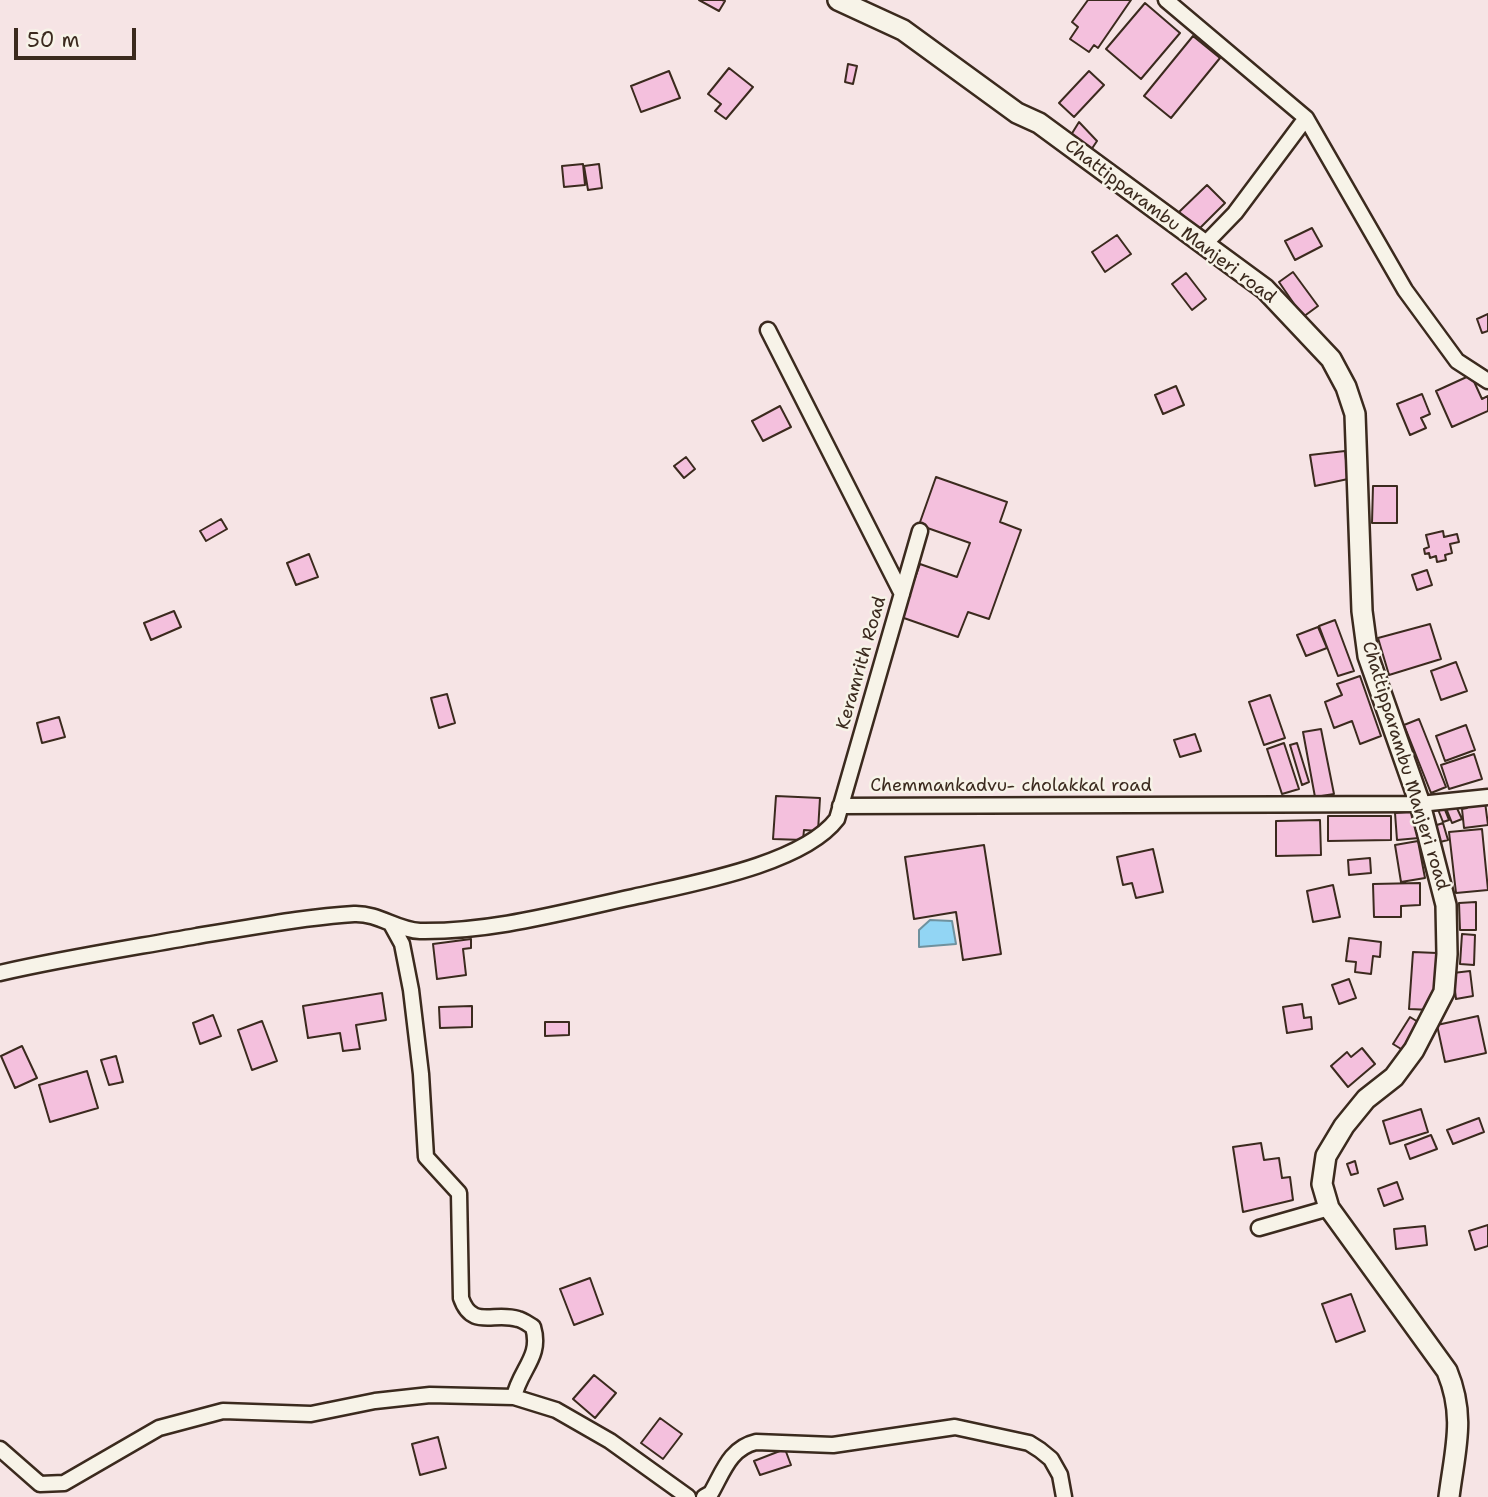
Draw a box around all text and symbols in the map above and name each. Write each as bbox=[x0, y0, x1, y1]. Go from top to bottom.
scale bar bbox=[18, 14, 140, 58]
text: 50 m bbox=[27, 26, 80, 54]
street label: Chattipparambu Manjeri road bbox=[1060, 135, 1280, 309]
street label: Keramrith Road bbox=[833, 594, 891, 732]
street label: Chattipparambu Manjeri road bbox=[1357, 639, 1453, 893]
street label: Chemmankadvu- cholakkal road bbox=[870, 775, 1152, 797]

